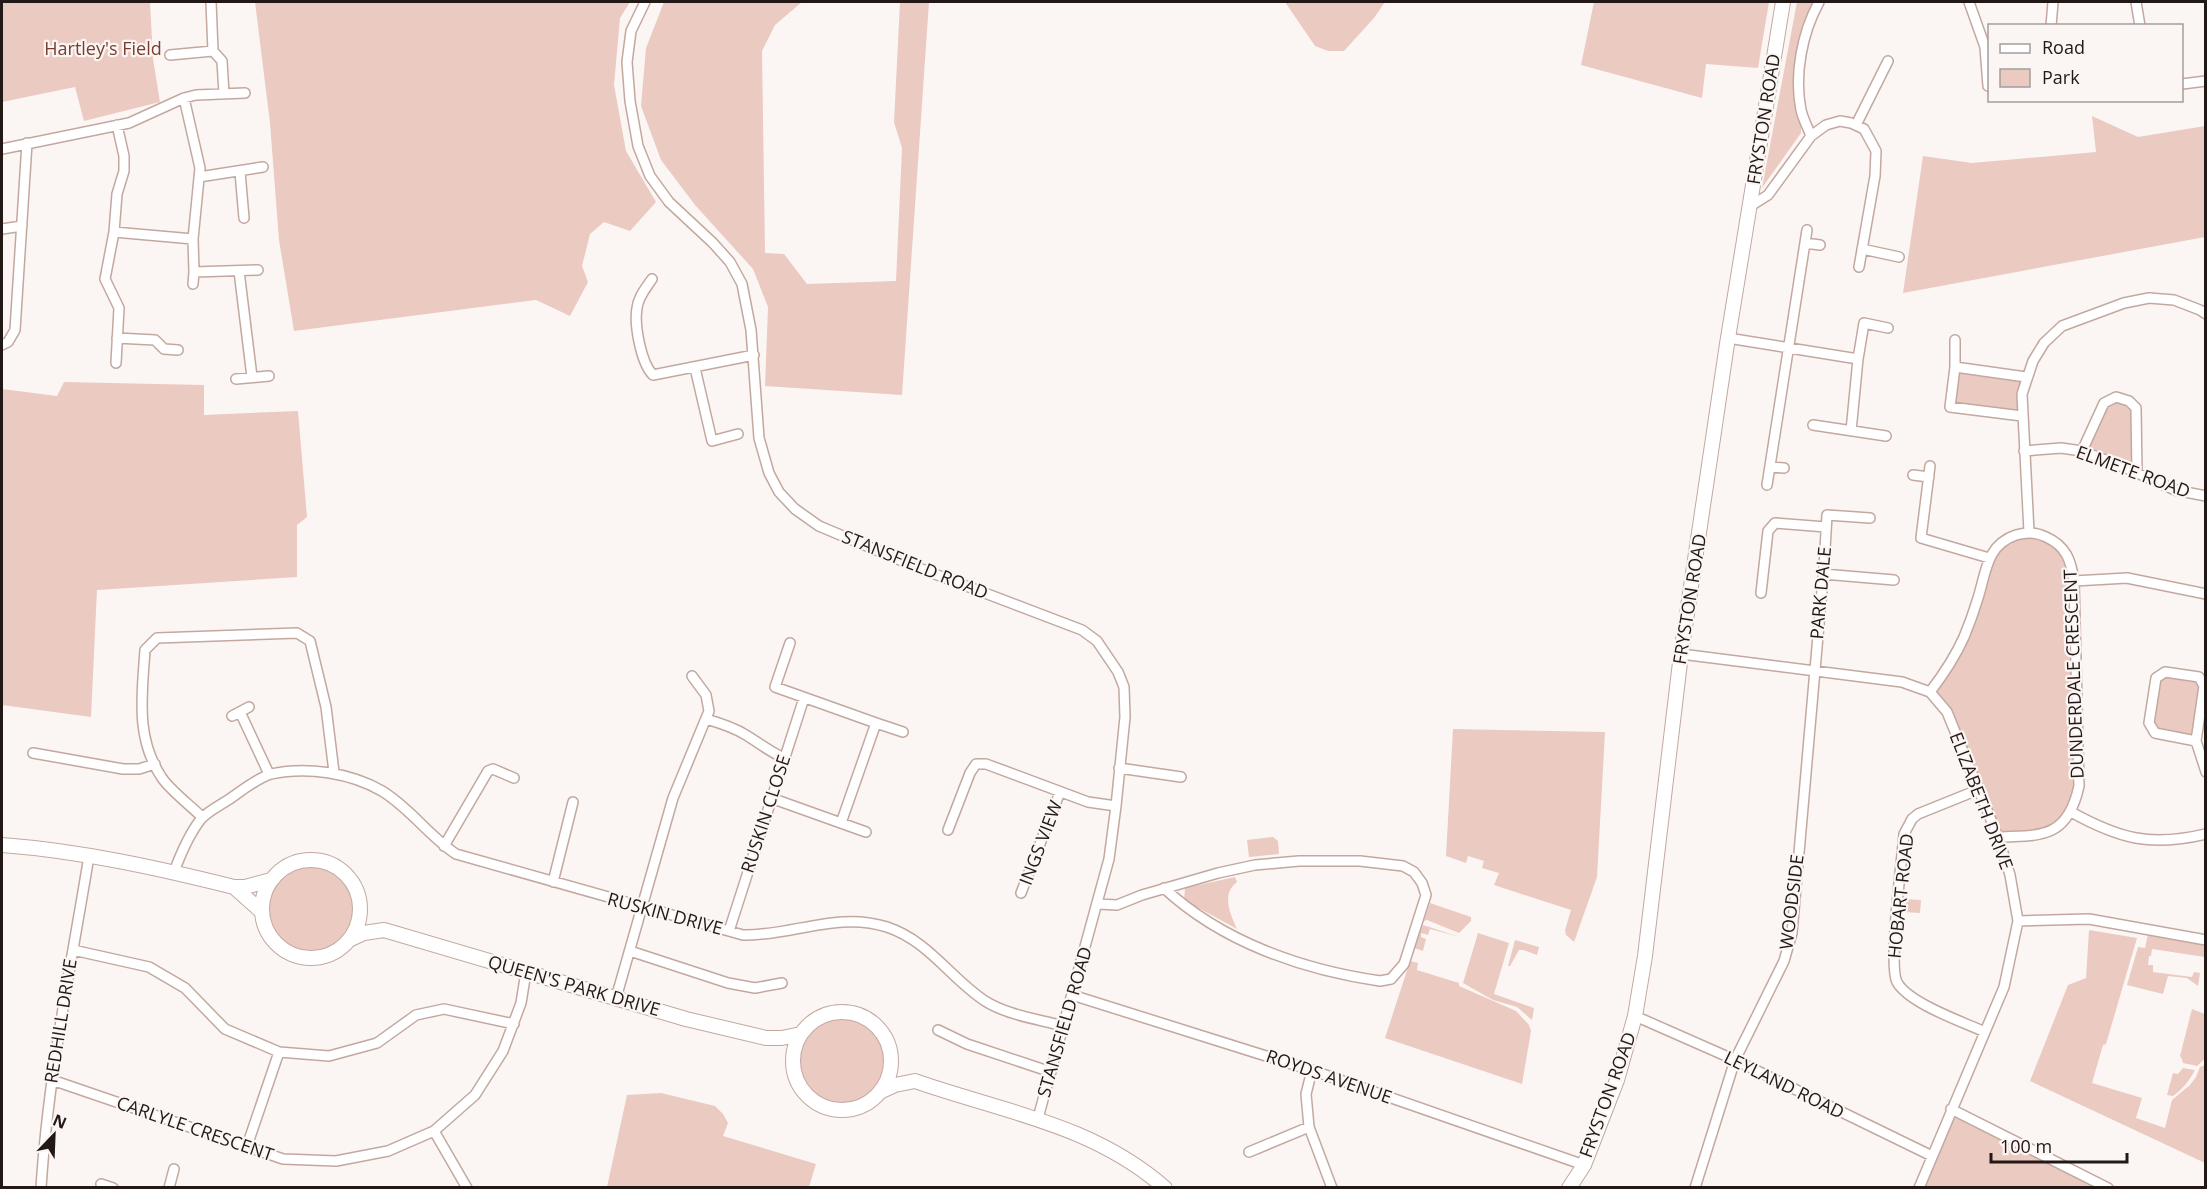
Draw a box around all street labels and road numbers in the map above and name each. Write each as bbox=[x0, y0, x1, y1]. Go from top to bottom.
street label: FRYSTON ROAD bbox=[1741, 52, 1785, 186]
street label: ELMETE ROAD bbox=[2073, 439, 2194, 503]
street label: STANSFIELD ROAD bbox=[839, 524, 992, 604]
street label: FRYSTON ROAD bbox=[1667, 532, 1711, 666]
street label: PARK DALE bbox=[1804, 546, 1836, 640]
street label: DUNDERDALE CRESCENT bbox=[2057, 569, 2089, 779]
street label: ELIZABETH DRIVE bbox=[1945, 728, 2019, 873]
street label: RUSKIN CLOSE bbox=[735, 751, 795, 876]
street label: INGS VIEW bbox=[1013, 797, 1067, 888]
street label: HOBART ROAD bbox=[1882, 832, 1919, 960]
street label: WOODSIDE bbox=[1773, 853, 1809, 951]
street label: RUSKIN DRIVE bbox=[605, 886, 726, 940]
street label: STANSFIELD ROAD bbox=[1031, 944, 1097, 1100]
street label: QUEEN'S PARK DRIVE bbox=[485, 949, 663, 1021]
street label: REDHILL DRIVE bbox=[38, 957, 82, 1085]
street label: FRYSTON ROAD bbox=[1573, 1029, 1641, 1161]
street label: ROYDS AVENUE bbox=[1263, 1043, 1395, 1109]
street label: LEYLAND ROAD bbox=[1720, 1045, 1849, 1124]
street label: CARLYLE CRESCENT bbox=[114, 1090, 277, 1166]

